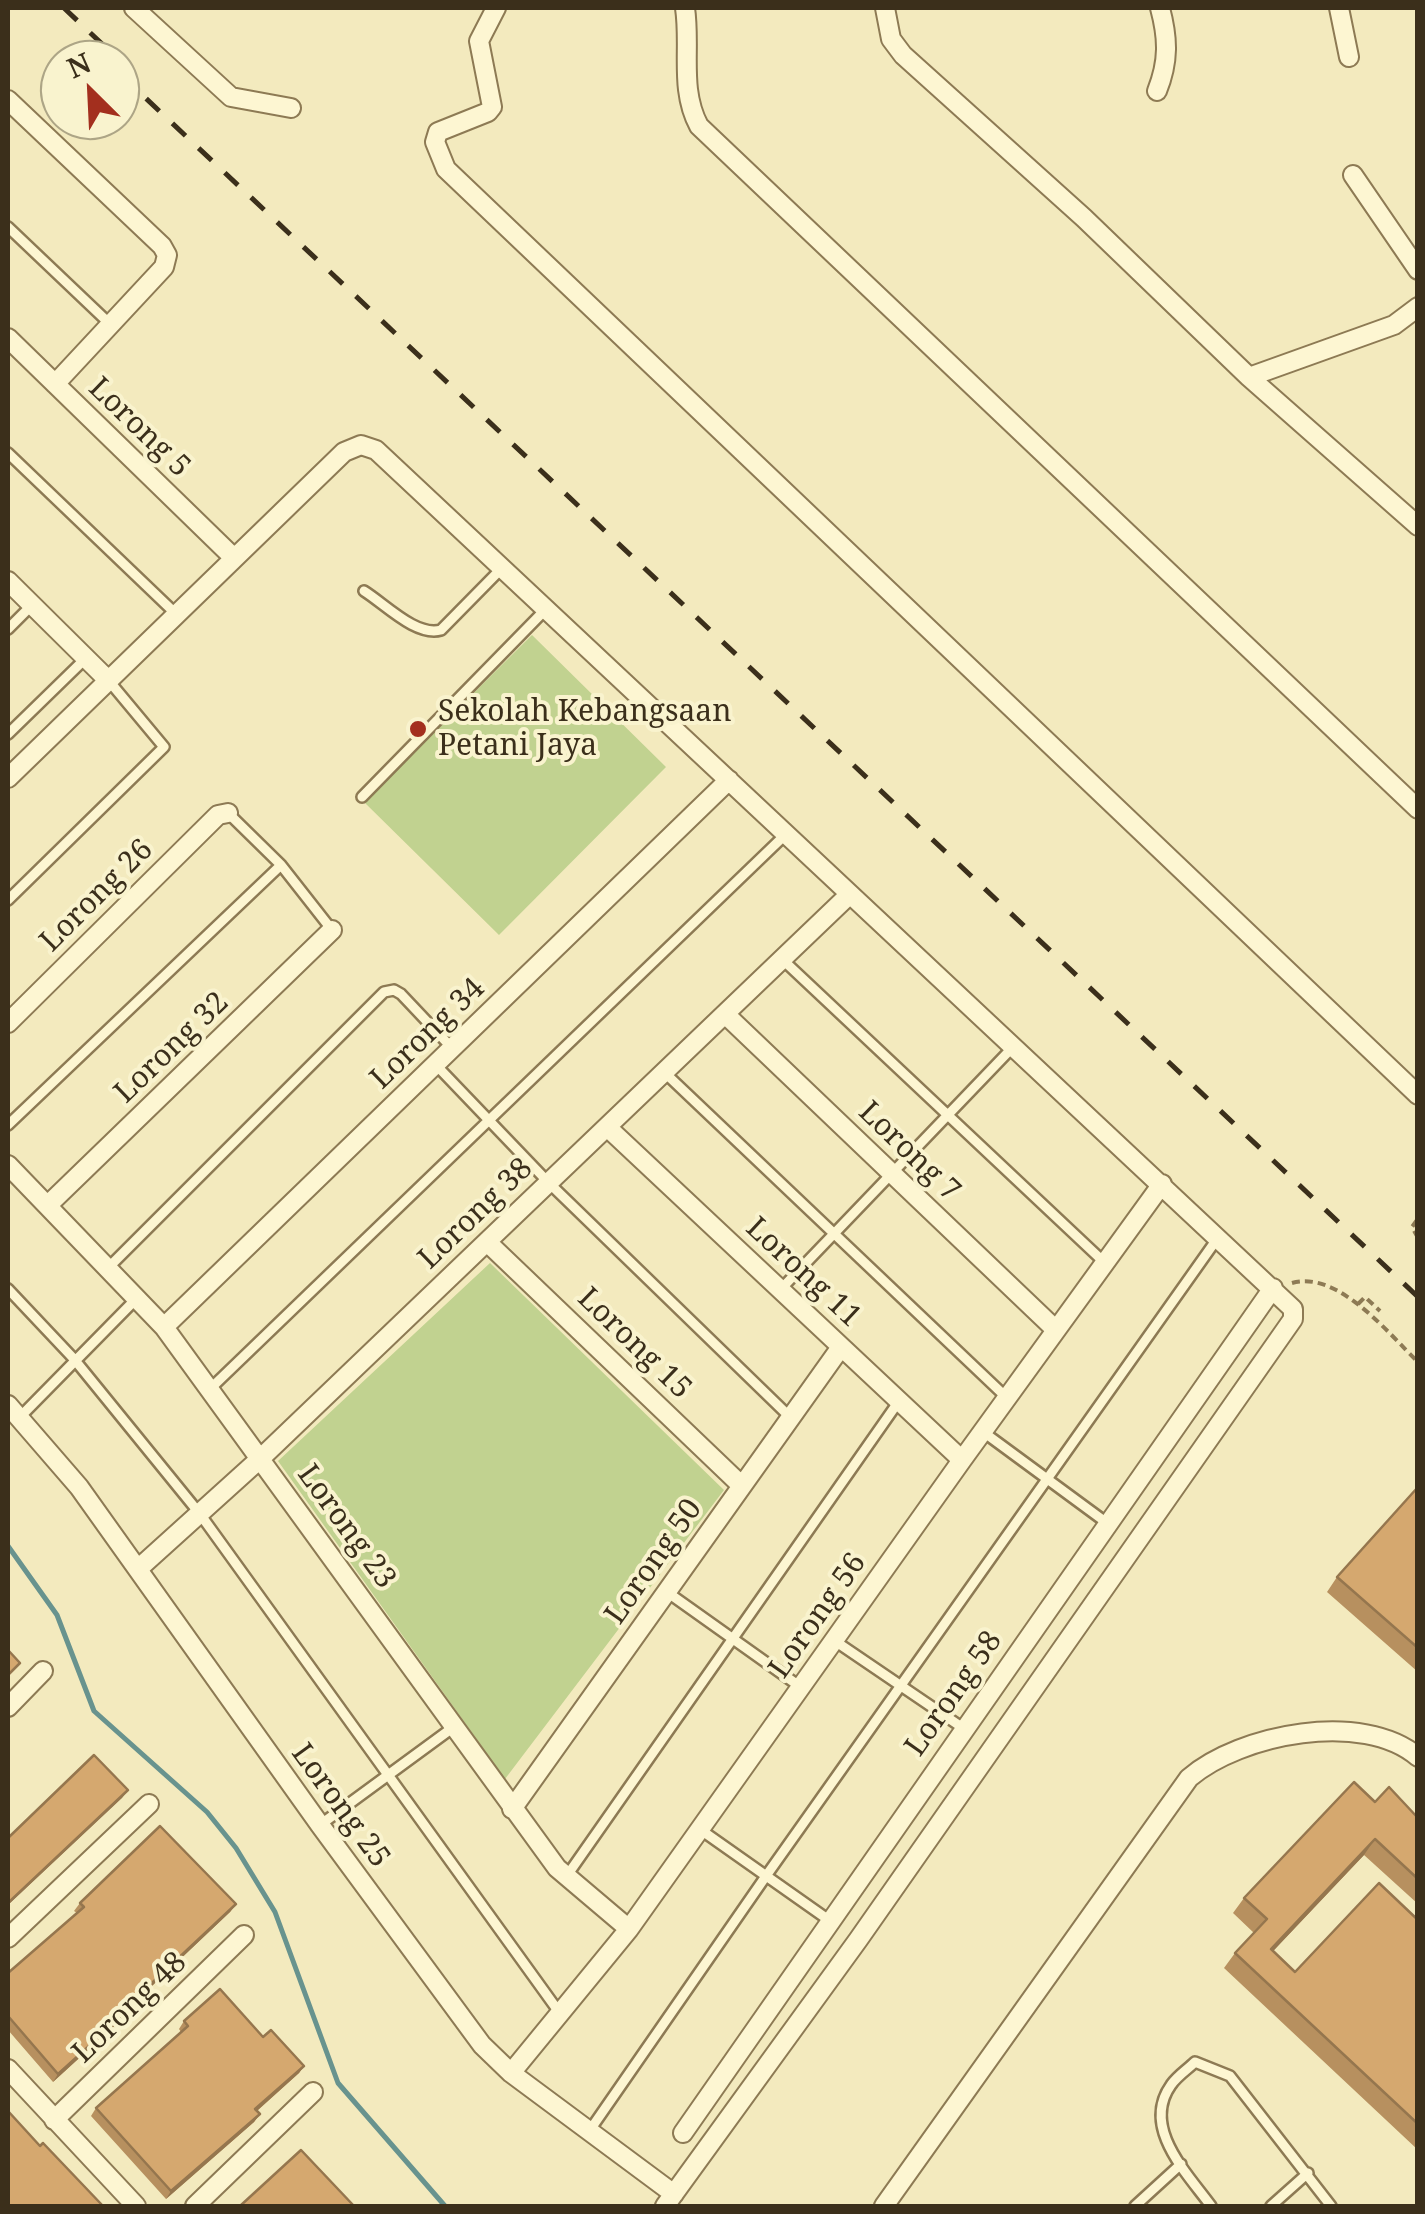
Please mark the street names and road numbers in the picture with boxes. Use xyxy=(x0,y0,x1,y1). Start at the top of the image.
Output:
street label: Lorong 5 xyxy=(81,371,197,485)
street label: Lorong 26 xyxy=(33,832,161,960)
street label: Lorong 34 xyxy=(364,971,492,1097)
street label: Lorong 32 xyxy=(108,985,236,1111)
street label: Lorong 7 xyxy=(851,1095,967,1209)
street label: Lorong 38 xyxy=(412,1151,540,1277)
street label: Lorong 11 xyxy=(738,1211,868,1335)
street label: Lorong 15 xyxy=(570,1281,698,1407)
street label: Lorong 23 xyxy=(289,1458,403,1596)
street label: Lorong 50 xyxy=(598,1493,710,1631)
street label: Lorong 56 xyxy=(762,1547,874,1685)
street label: Lorong 58 xyxy=(898,1625,1010,1763)
street label: Lorong 25 xyxy=(283,1737,397,1875)
street label: Lorong 48 xyxy=(66,1945,194,2071)

